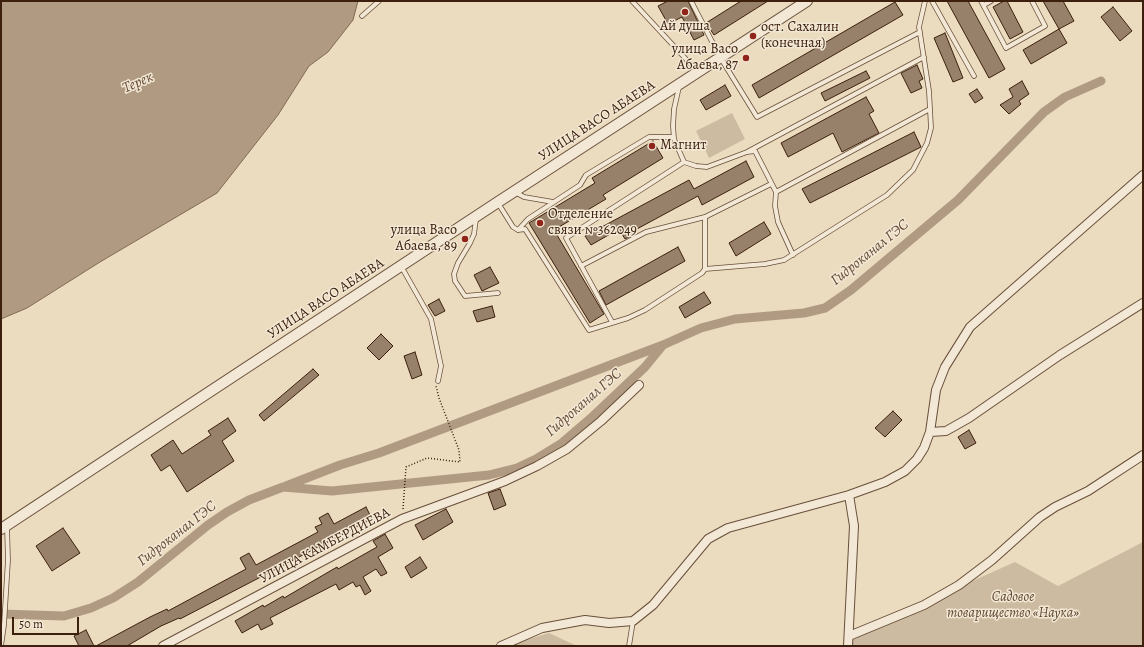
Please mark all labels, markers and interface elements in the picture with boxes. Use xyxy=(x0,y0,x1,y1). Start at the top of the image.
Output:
marker: Ай душа xyxy=(680,7,690,17)
place label: Ай душа xyxy=(660,19,710,35)
place label: ост. Сахалин (конечная) xyxy=(761,20,839,52)
marker: ост. Сахалин (конечная) xyxy=(748,31,758,41)
place label: улица Васо Абаева, 87 xyxy=(672,42,738,74)
marker: улица Васо Абаева, 87 xyxy=(741,53,751,63)
water label: Терек xyxy=(120,68,156,98)
street label: УЛИЦА ВАСО АБАЕВА xyxy=(536,77,658,165)
place label: Магнит xyxy=(660,138,707,154)
marker: Магнит xyxy=(647,141,657,151)
place label: Отделение связи №362049 xyxy=(548,207,637,240)
water label: Гидроканал ГЭС xyxy=(827,216,913,290)
marker: Отделение связи №362049 xyxy=(535,218,545,228)
place label: улица Васо Абаева, 89 xyxy=(391,223,457,256)
marker: улица Васо Абаева, 89 xyxy=(460,234,470,244)
street label: УЛИЦА ВАСО АБАЕВА xyxy=(265,255,387,343)
water label: Гидроканал ГЭС xyxy=(542,365,626,441)
water label: Гидроканал ГЭС xyxy=(134,498,220,570)
street label: УЛИЦА КАМБЕРДИЕВА xyxy=(257,504,393,588)
park label: Садовое товарищество «Наука» xyxy=(947,590,1079,622)
scale bar xyxy=(14,609,81,635)
text: 50 m xyxy=(19,616,43,632)

